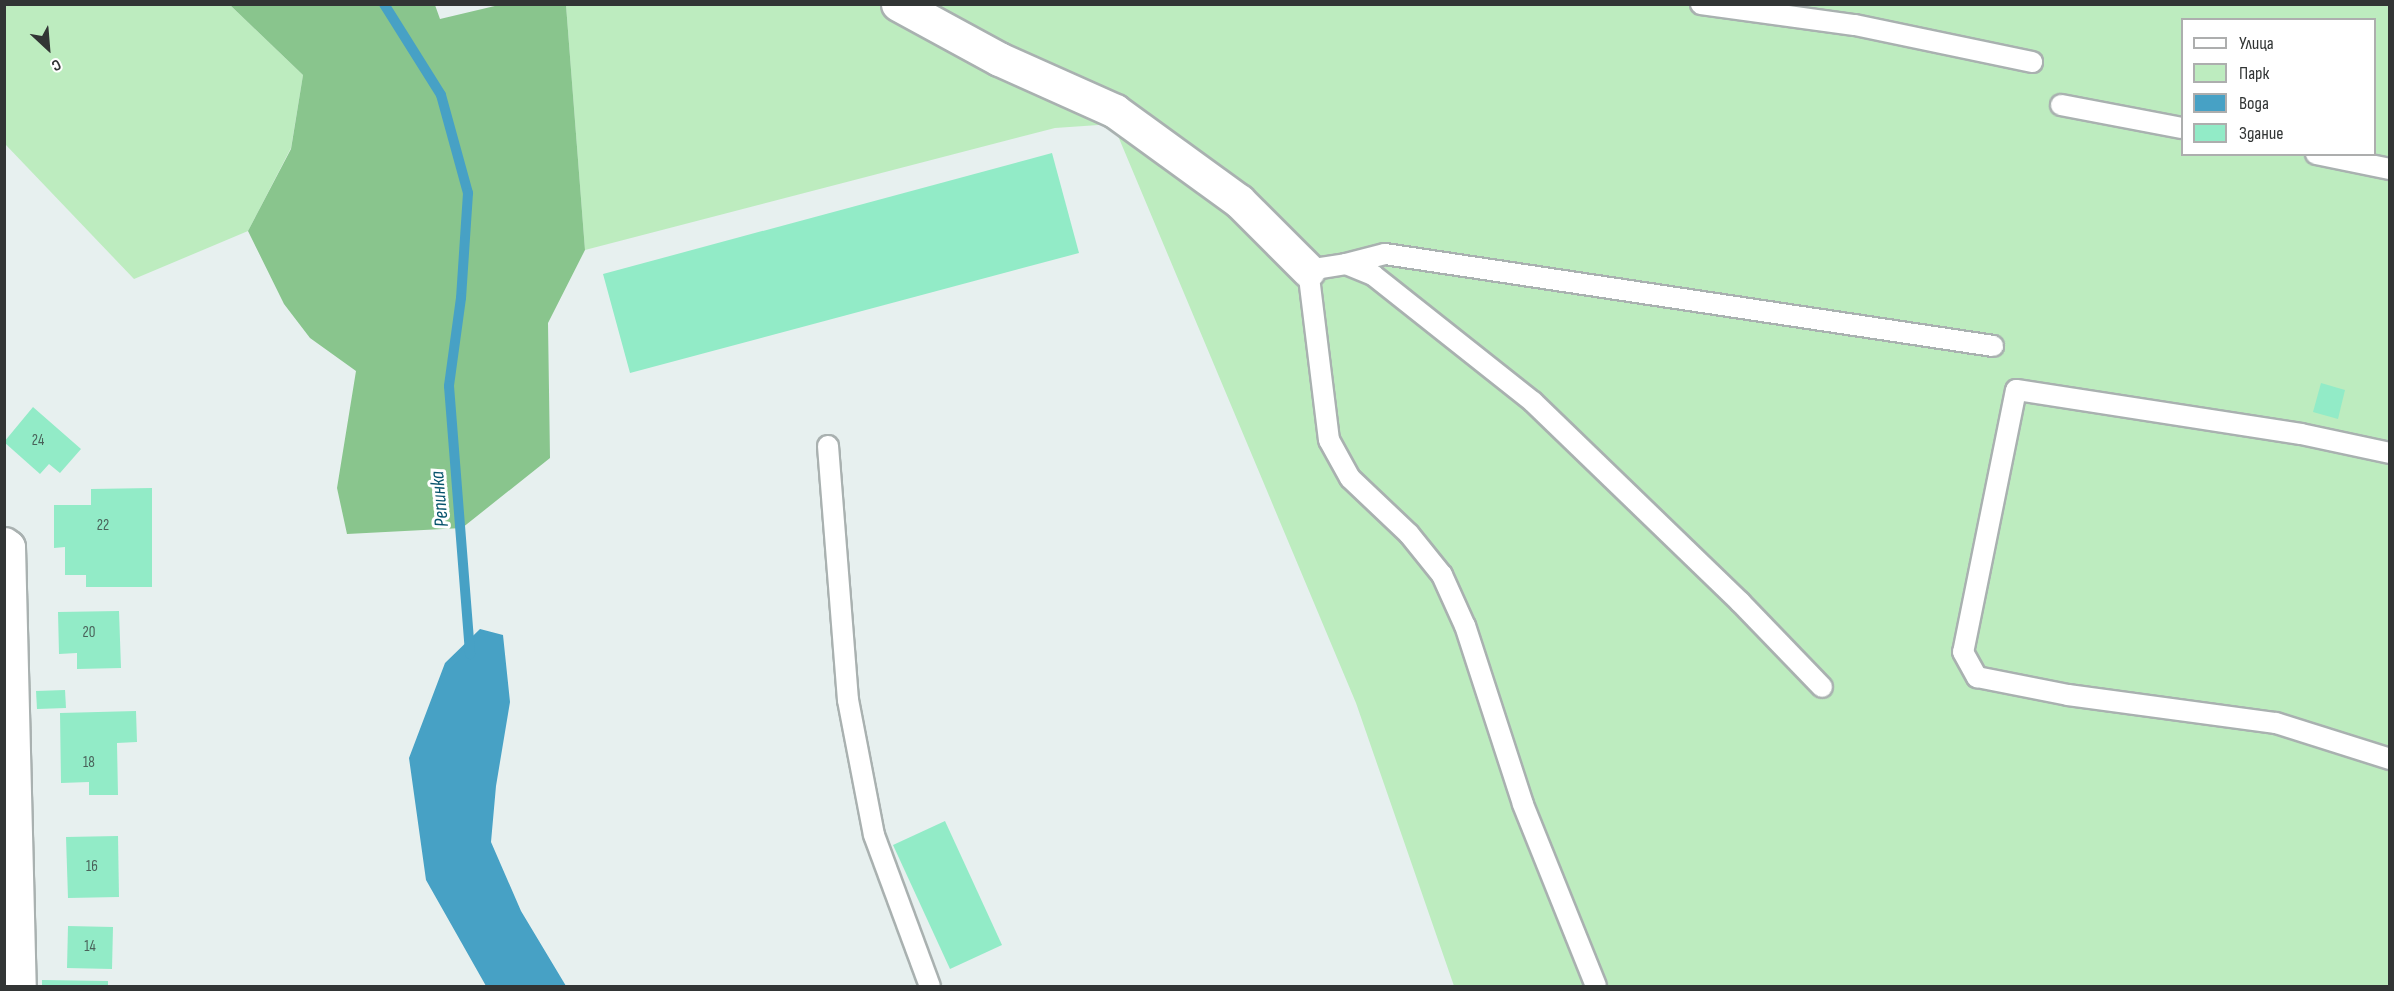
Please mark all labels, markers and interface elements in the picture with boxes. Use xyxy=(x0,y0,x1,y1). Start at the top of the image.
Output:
north arrow xyxy=(18,18,78,78)
legend xyxy=(2181,18,2376,156)
text: Улица xyxy=(2239,33,2274,54)
text: С xyxy=(48,54,64,75)
text: Парк xyxy=(2239,63,2269,84)
text: Вода xyxy=(2239,93,2269,114)
text: Здание xyxy=(2239,123,2284,144)
house number: 24 xyxy=(32,432,44,450)
water label: Репинка xyxy=(426,470,454,528)
house number: 22 xyxy=(97,517,109,535)
house number: 20 xyxy=(83,624,95,642)
house number: 18 xyxy=(83,754,95,772)
house number: 16 xyxy=(86,858,98,876)
house number: 14 xyxy=(84,938,96,956)

